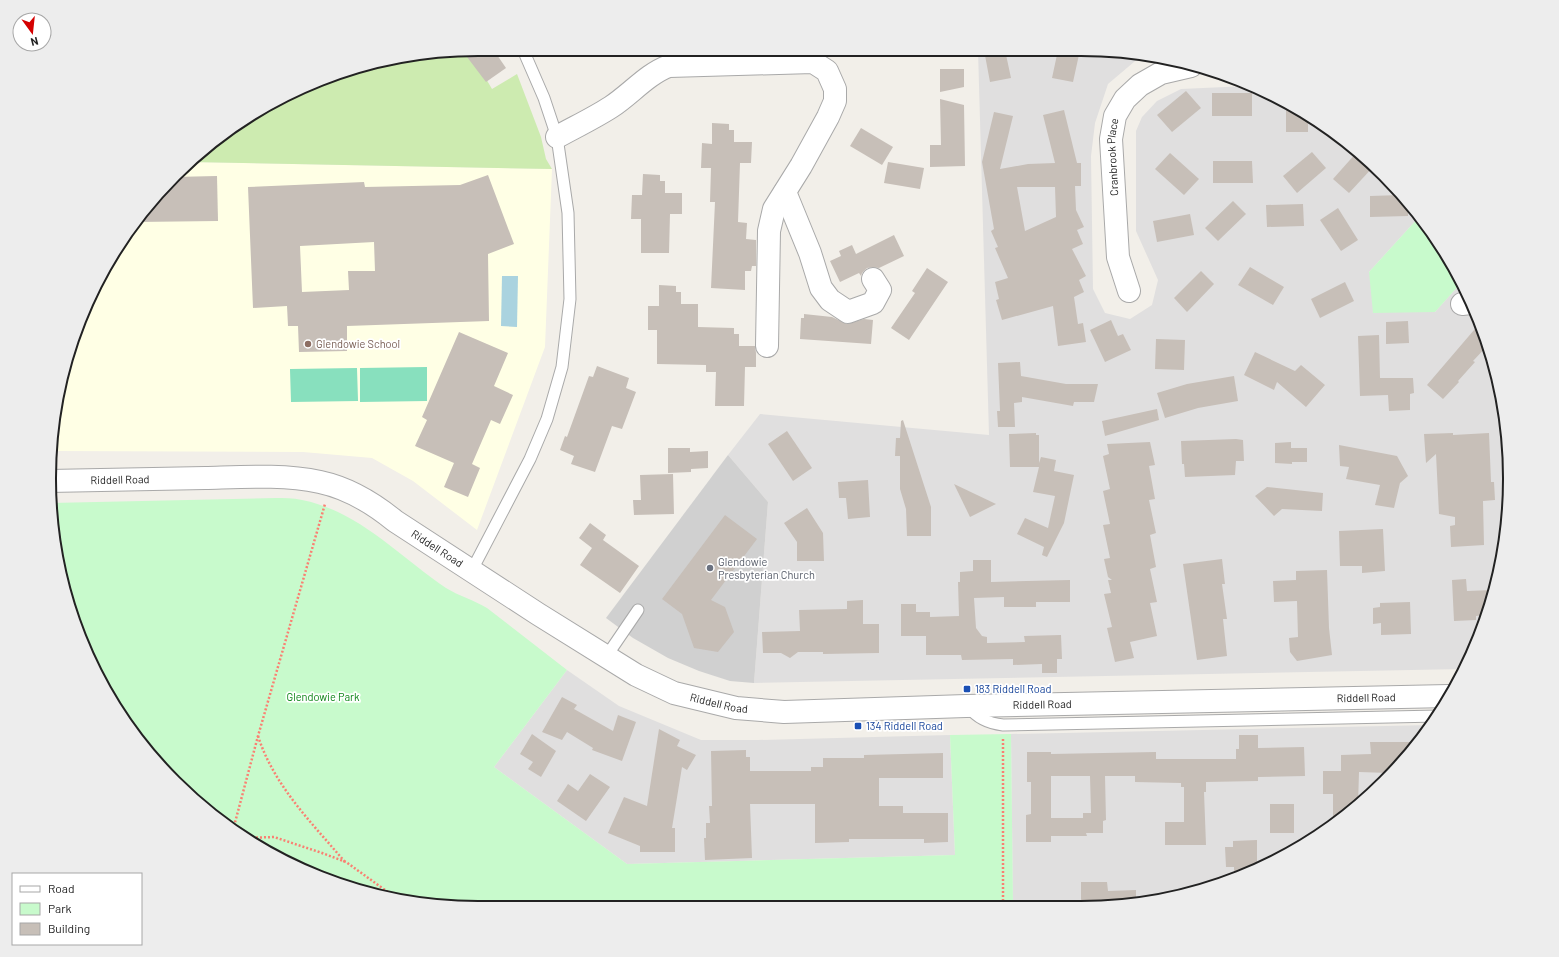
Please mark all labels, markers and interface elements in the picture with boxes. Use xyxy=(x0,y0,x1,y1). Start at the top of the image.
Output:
north arrow xyxy=(12,12,52,52)
text: N xyxy=(29,35,40,49)
street label: Cranbrook Place xyxy=(1104,117,1121,196)
place label: Glendowie School xyxy=(316,337,400,350)
marker: Glendowie School xyxy=(303,339,313,349)
street label: Riddell Road xyxy=(90,472,150,486)
street label: Riddell Road xyxy=(409,526,466,570)
place label: Glendowie Presbyterian Church xyxy=(718,555,815,581)
marker: Glendowie Presbyterian Church xyxy=(705,563,715,573)
place label: 183 Riddell Road xyxy=(975,682,1051,695)
marker: 183 Riddell Road xyxy=(962,684,972,694)
park label: Glendowie Park xyxy=(286,690,360,703)
street label: Riddell Road xyxy=(689,690,749,715)
street label: Riddell Road xyxy=(1336,690,1396,704)
street label: Riddell Road xyxy=(1013,697,1072,711)
place label: 134 Riddell Road xyxy=(866,719,943,732)
marker: 134 Riddell Road xyxy=(853,721,863,731)
legend xyxy=(12,873,142,945)
text: Road xyxy=(48,881,75,895)
text: Park xyxy=(48,901,72,915)
text: Building xyxy=(48,921,90,935)

